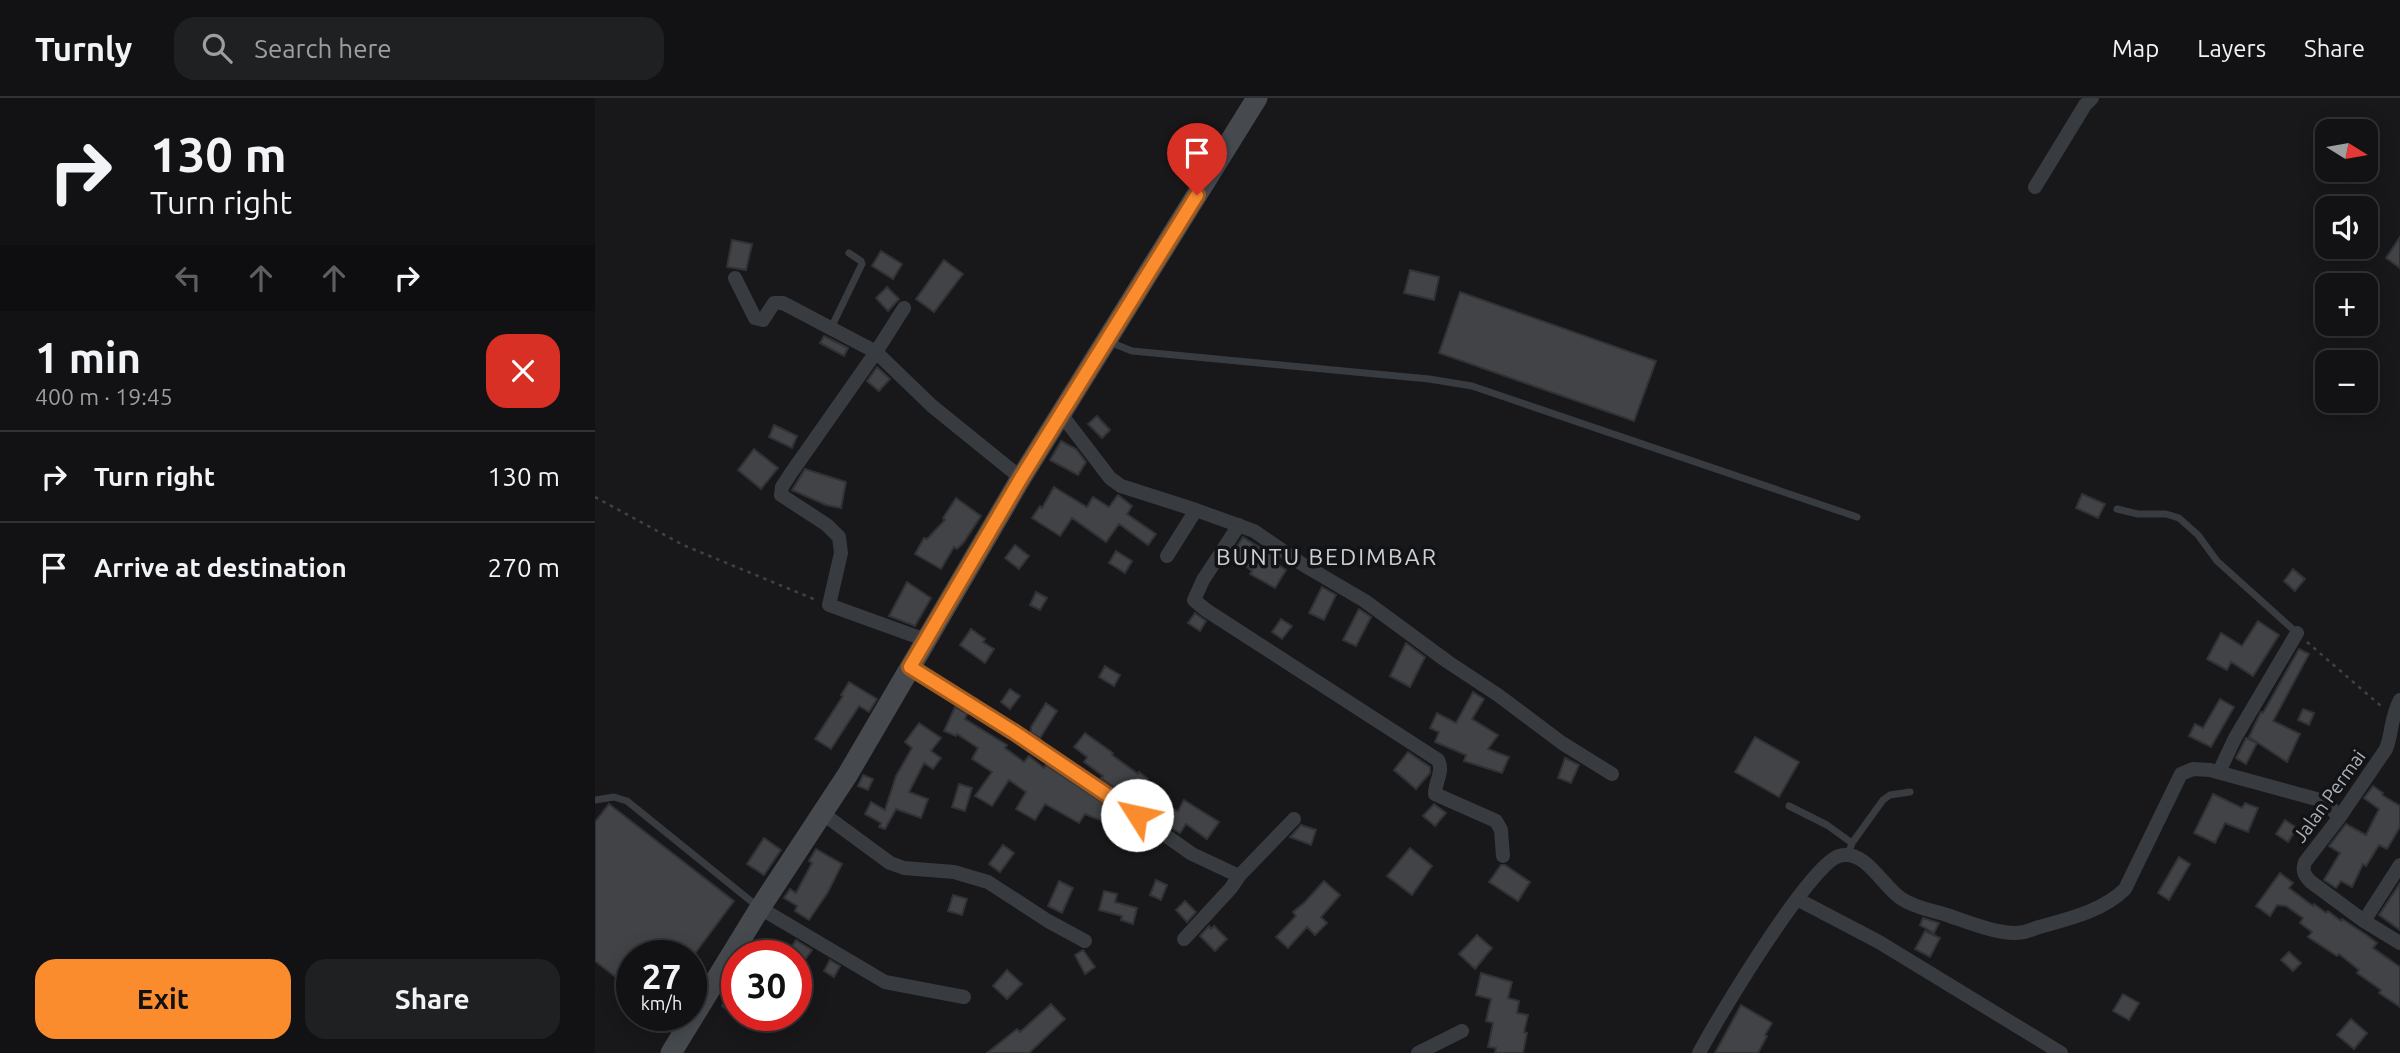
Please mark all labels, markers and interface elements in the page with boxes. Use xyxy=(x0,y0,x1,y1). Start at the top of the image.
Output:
search box xyxy=(174,17,664,80)
icon: search xyxy=(198,29,236,67)
text: Turnly xyxy=(35,30,132,67)
text: Search here xyxy=(254,34,392,63)
text: Map xyxy=(2112,35,2159,62)
text: Layers xyxy=(2197,35,2266,62)
text: Share xyxy=(2304,35,2365,62)
north arrow xyxy=(2315,119,2378,182)
map controls xyxy=(2315,119,2378,413)
pin xyxy=(1167,123,1227,195)
icon: right xyxy=(35,126,126,217)
text: 130 m xyxy=(150,126,287,181)
icon: arrive xyxy=(1178,134,1216,172)
text: Turn right xyxy=(150,184,292,220)
button: sound xyxy=(2315,196,2378,259)
icon: left xyxy=(169,259,207,297)
icon: ahead xyxy=(242,259,280,297)
icon: ahead xyxy=(315,259,353,297)
icon: right xyxy=(388,259,426,297)
button: + xyxy=(2315,273,2378,336)
text: 1 min xyxy=(35,334,141,381)
button: close xyxy=(486,334,560,408)
button: − xyxy=(2315,350,2378,413)
text: 400 m · 19:45 xyxy=(35,384,173,409)
icon: right xyxy=(35,458,73,496)
text: Turn right xyxy=(94,462,215,491)
text: 130 m xyxy=(488,462,560,491)
district label: BUNTU BEDIMBAR xyxy=(1216,544,1438,569)
icon: arrive xyxy=(35,549,73,587)
text: Arrive at destination xyxy=(94,553,347,582)
text: 270 m xyxy=(488,553,560,582)
street label: Jalan Permai xyxy=(2288,746,2370,846)
position arrow xyxy=(1100,778,1174,852)
speed limit sign: 30 xyxy=(721,940,812,1031)
text: 27 xyxy=(642,956,681,996)
button: Exit xyxy=(35,959,291,1039)
button: Share xyxy=(305,959,560,1039)
text: km/h xyxy=(641,993,682,1013)

